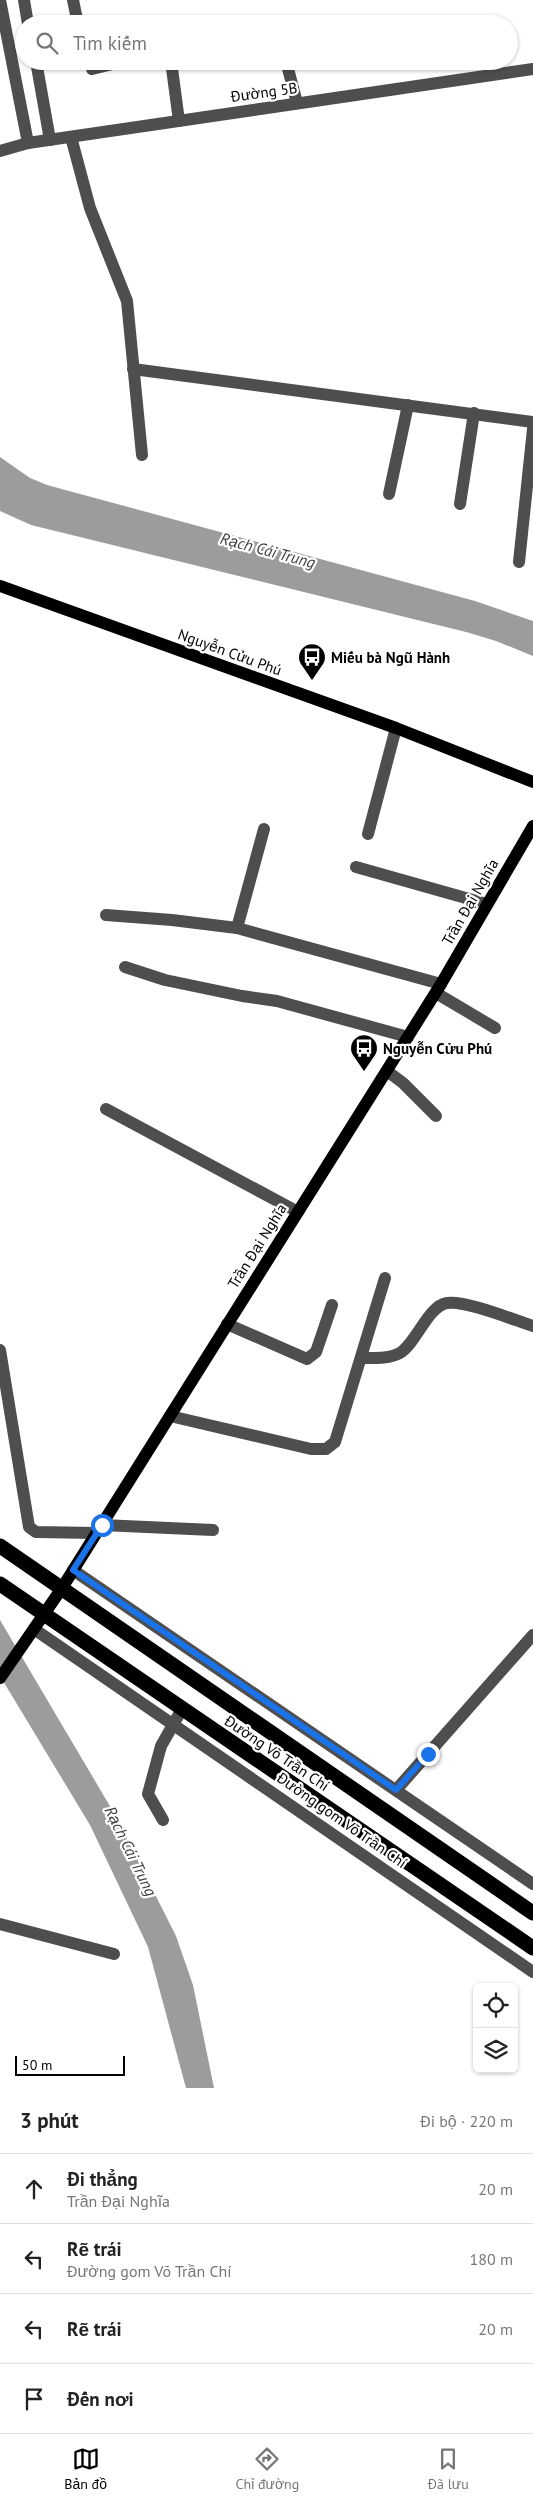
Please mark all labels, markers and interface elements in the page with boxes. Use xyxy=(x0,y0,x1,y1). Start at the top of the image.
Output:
search box xyxy=(15,15,518,70)
icon: search xyxy=(33,29,61,57)
text: Tìm kiếm xyxy=(73,31,147,55)
street label: Đường 5B xyxy=(229,78,298,106)
water label: Rạch Cái Trung xyxy=(218,528,318,572)
street label: Nguyễn Cửu Phú xyxy=(175,624,285,680)
bus stop icon: Miếu bà Ngũ Hành xyxy=(297,642,327,681)
place label: Miếu bà Ngũ Hành xyxy=(331,648,450,667)
street label: Trần Đại Nghĩa xyxy=(438,855,502,949)
bus stop icon: Nguyễn Cửu Phú xyxy=(349,1033,379,1072)
place label: Nguyễn Cửu Phú xyxy=(383,1039,492,1058)
street label: Trần Đại Nghĩa xyxy=(223,1200,291,1292)
route start xyxy=(91,1514,114,1537)
street label: Đường Võ Trần Chí xyxy=(220,1710,333,1795)
route end xyxy=(417,1743,440,1766)
street label: Đường gom Võ Trần Chí xyxy=(273,1767,411,1872)
water label: Rạch Cái Trung xyxy=(101,1803,161,1899)
map controls xyxy=(473,1983,518,2073)
button: locate xyxy=(473,1983,518,2028)
button: layers xyxy=(473,2028,518,2073)
scale bar xyxy=(15,2053,125,2076)
text: 50 m xyxy=(22,2056,52,2074)
text: 3 phút xyxy=(20,2107,79,2134)
text: Đi bộ · 220 m xyxy=(420,2111,513,2131)
text: Đi thẳng xyxy=(67,2167,138,2191)
icon: ahead xyxy=(20,2175,48,2203)
text: 20 m xyxy=(478,2179,513,2199)
text: Trần Đại Nghĩa xyxy=(67,2191,170,2211)
text: Rẽ trái xyxy=(67,2237,122,2261)
icon: left xyxy=(20,2245,48,2273)
text: 180 m xyxy=(470,2249,513,2269)
text: Đường gom Võ Trần Chí xyxy=(67,2261,232,2281)
icon: left xyxy=(20,2315,48,2343)
text: Rẽ trái xyxy=(67,2317,122,2341)
text: 20 m xyxy=(478,2319,513,2339)
icon: arrive xyxy=(20,2385,48,2413)
text: Đến nơi xyxy=(67,2387,134,2411)
tab: Bản đồ xyxy=(64,2445,107,2493)
tab: Chỉ đường xyxy=(235,2445,299,2493)
tab: Đã lưu xyxy=(428,2445,469,2493)

